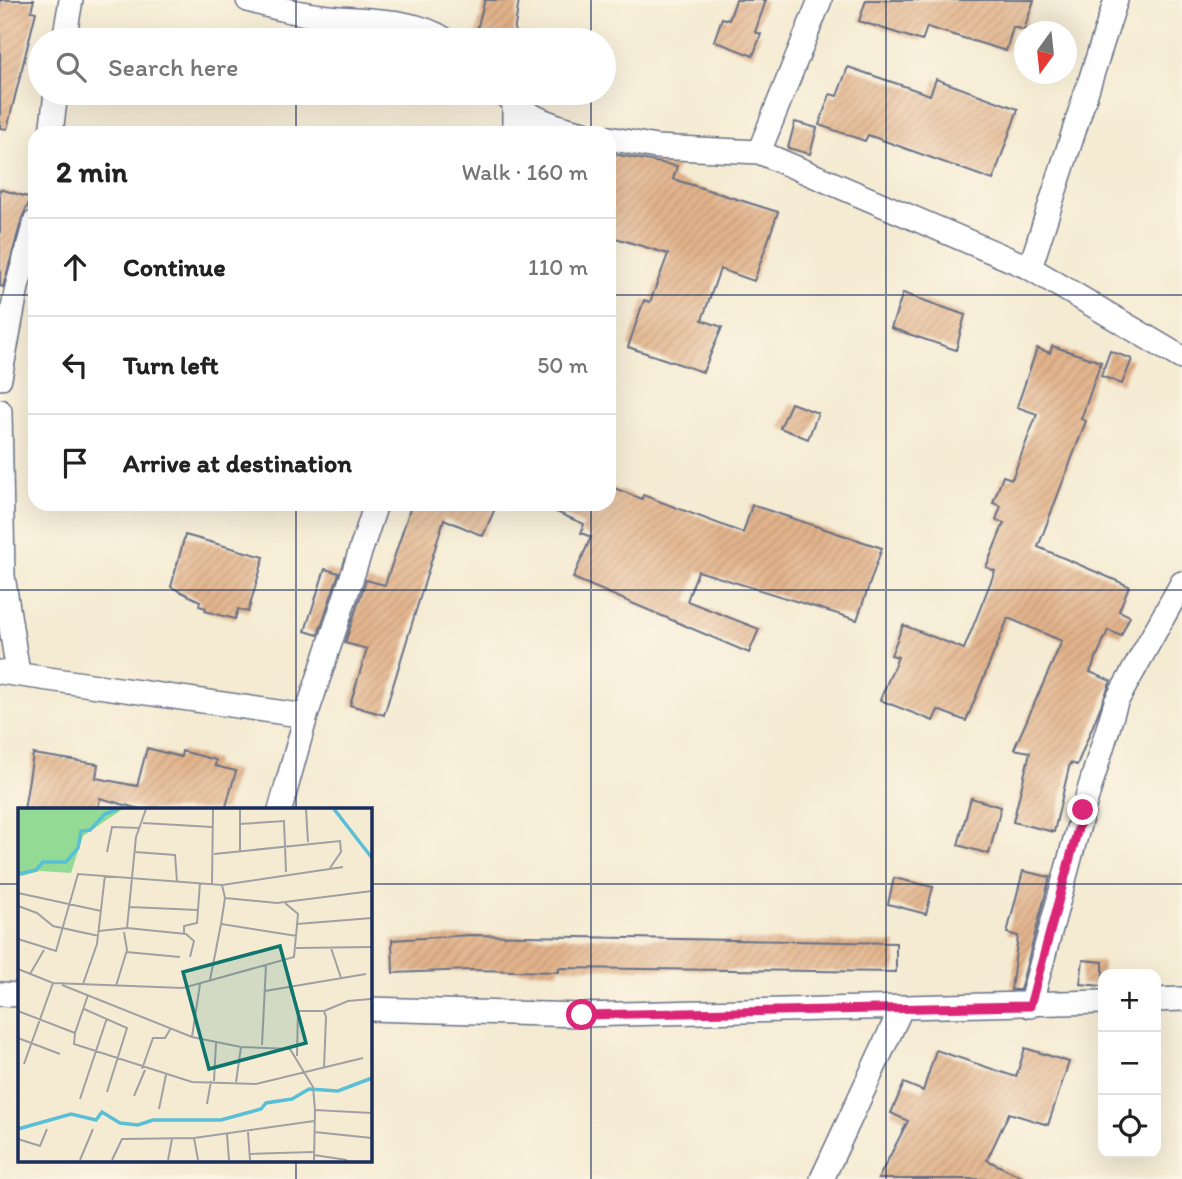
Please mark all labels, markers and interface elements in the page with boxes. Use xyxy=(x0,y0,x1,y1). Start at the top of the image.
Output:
north arrow xyxy=(1014,21,1077,84)
search box xyxy=(28,28,616,105)
icon: search xyxy=(52,48,90,86)
text: Search here xyxy=(108,51,238,83)
text: 2 min xyxy=(56,153,127,190)
text: Walk · 160 m xyxy=(462,158,588,186)
icon: ahead xyxy=(56,248,94,286)
text: Continue xyxy=(123,251,226,283)
text: 110 m xyxy=(528,253,588,281)
icon: left xyxy=(56,346,94,384)
text: Turn left xyxy=(123,349,219,381)
text: 50 m xyxy=(537,351,588,379)
icon: arrive xyxy=(56,444,94,482)
text: Arrive at destination xyxy=(123,447,352,479)
route end xyxy=(1067,794,1098,825)
inset map xyxy=(18,808,371,1162)
map controls xyxy=(1098,969,1161,1158)
button: + xyxy=(1098,969,1161,1032)
route start xyxy=(566,999,597,1030)
button: − xyxy=(1098,1032,1161,1095)
button: locate xyxy=(1098,1095,1161,1158)

